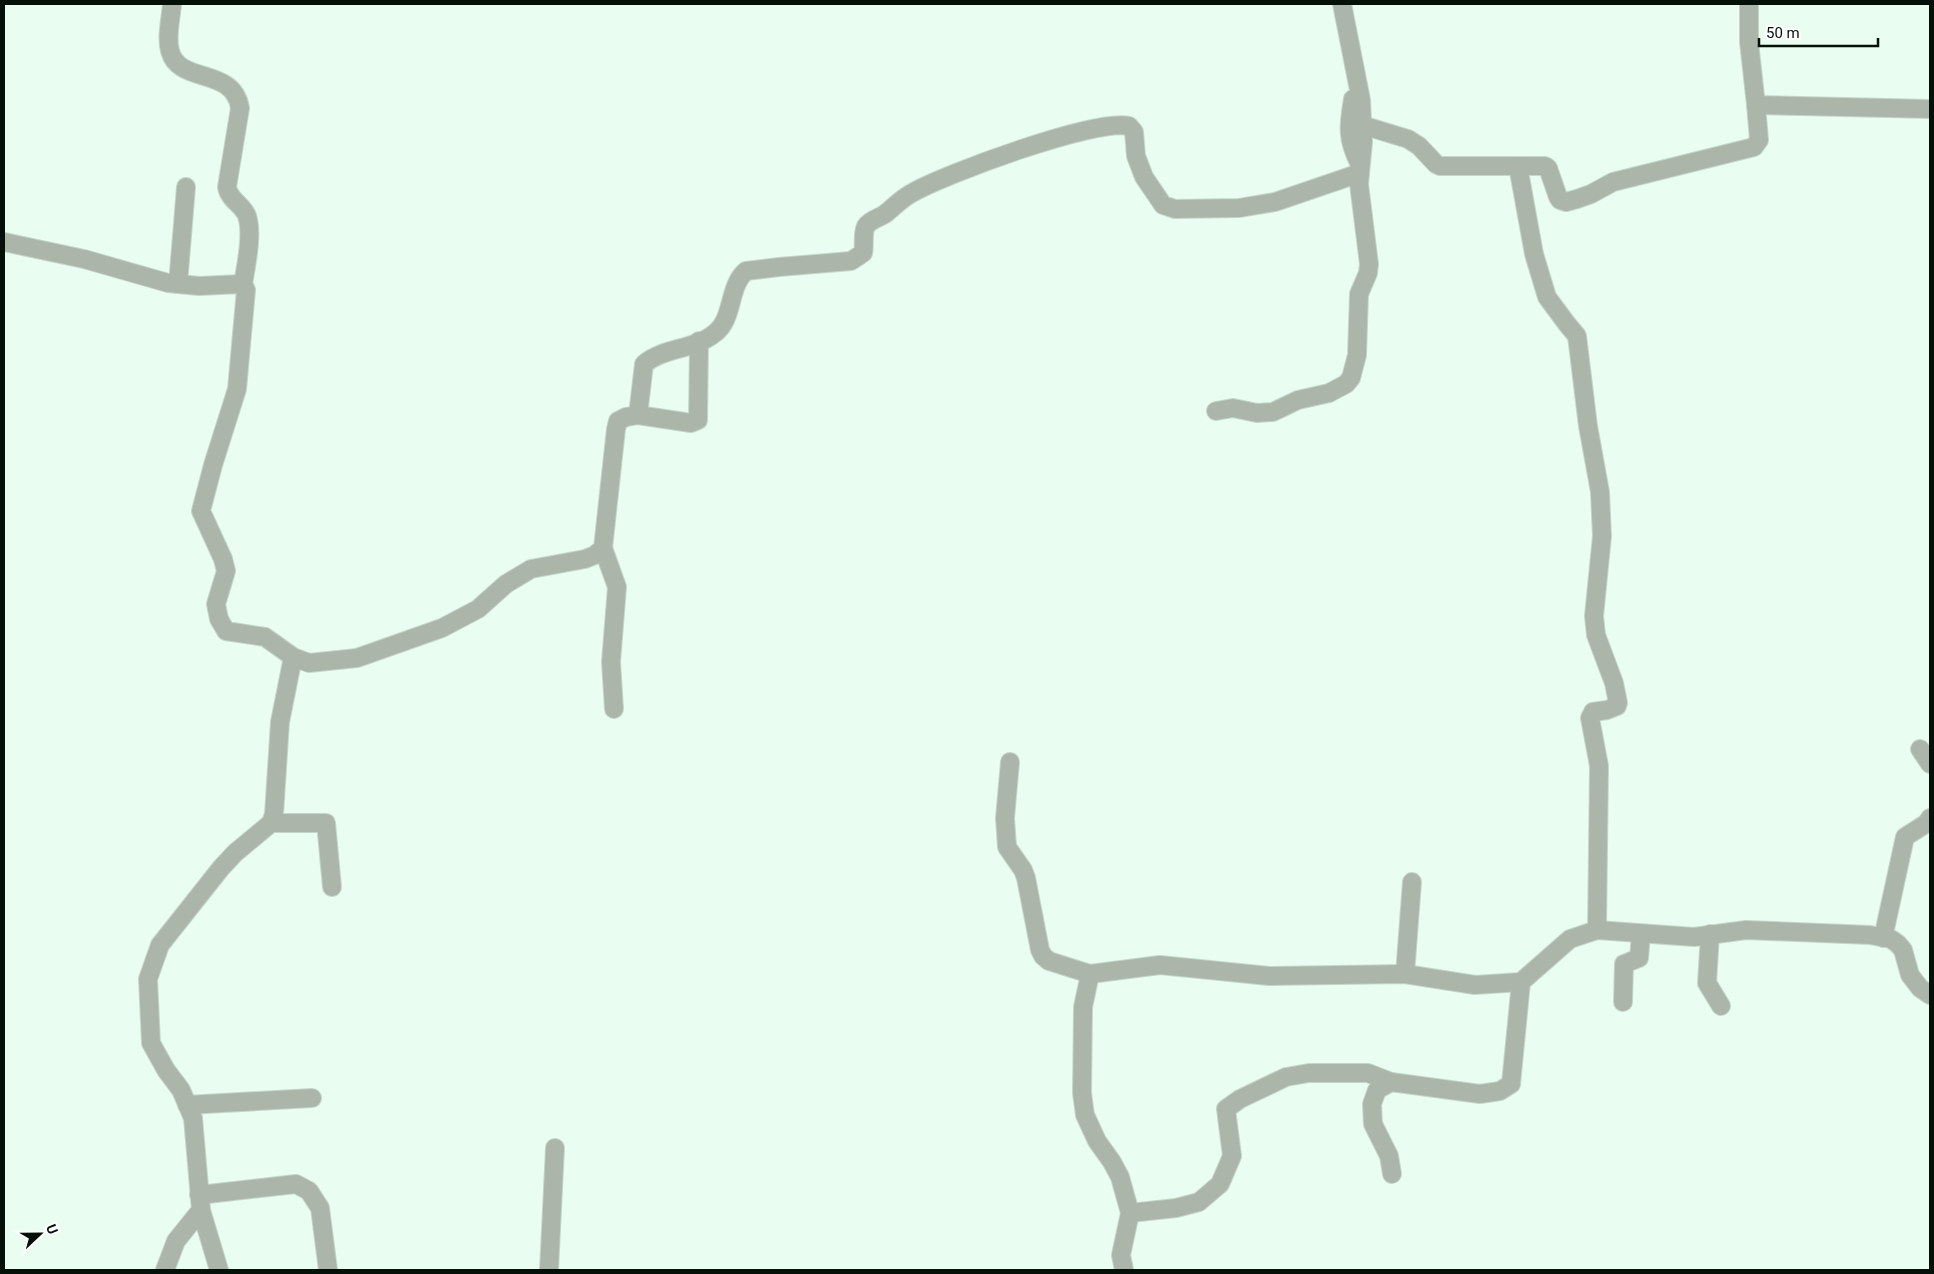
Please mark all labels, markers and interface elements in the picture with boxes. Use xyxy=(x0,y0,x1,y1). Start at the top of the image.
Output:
scale bar xyxy=(1759,15,1878,47)
text: 50 m xyxy=(1766,24,1800,42)
north arrow xyxy=(15,1209,65,1259)
text: U xyxy=(43,1222,61,1236)

